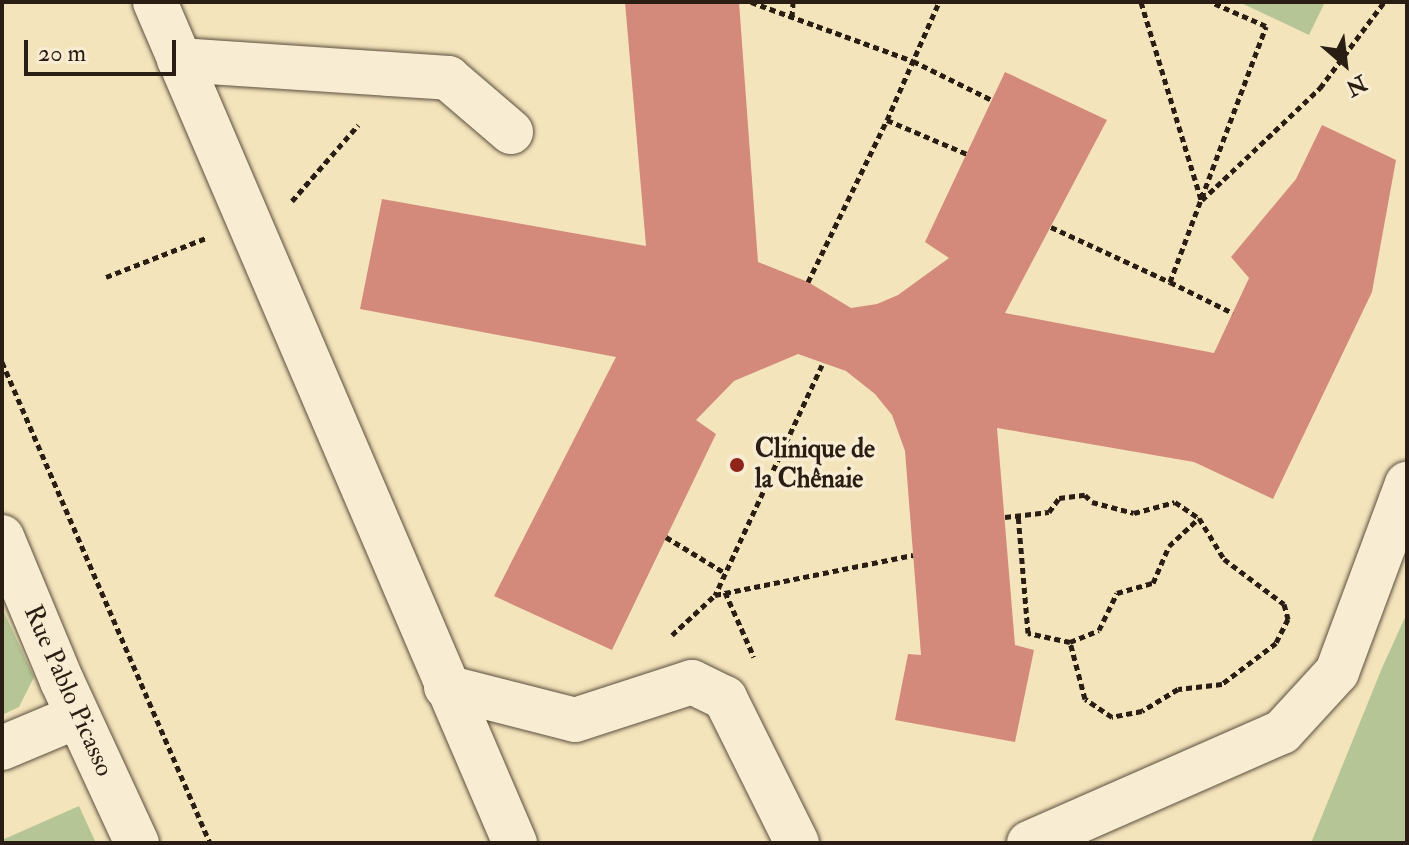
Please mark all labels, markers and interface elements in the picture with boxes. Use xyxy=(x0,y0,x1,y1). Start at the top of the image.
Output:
scale bar xyxy=(28,24,180,74)
north arrow xyxy=(1305,24,1385,104)
text: 20 m xyxy=(38,38,86,69)
text: N xyxy=(1341,68,1372,102)
place label: Clinique de la Chênaie xyxy=(755,434,875,496)
marker: Clinique de la Chênaie xyxy=(726,454,748,476)
street label: Rue Pablo Picasso xyxy=(16,601,120,781)

